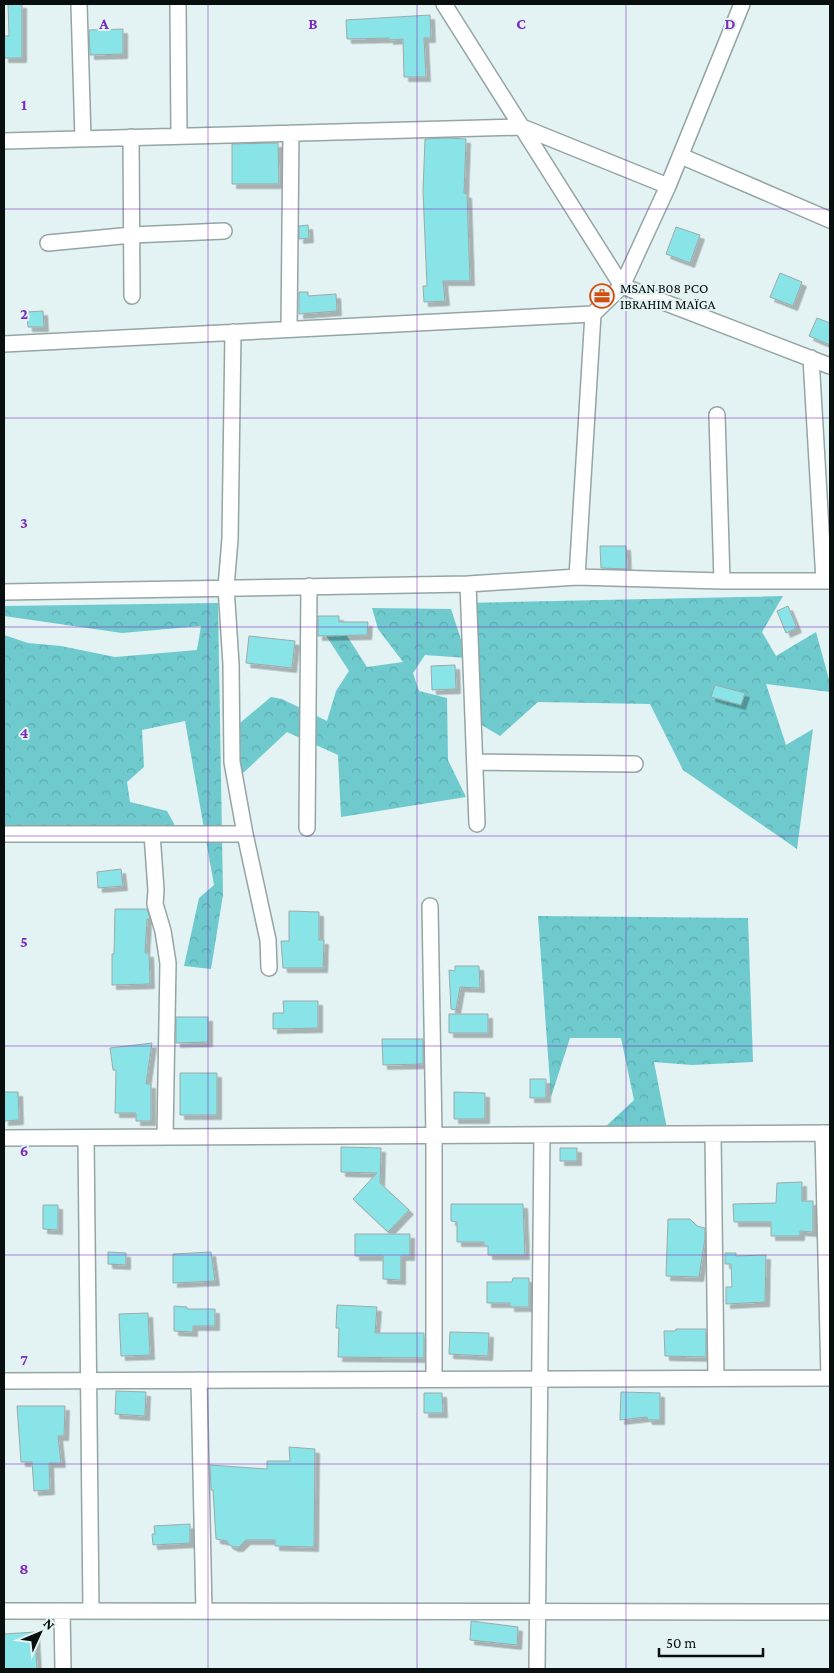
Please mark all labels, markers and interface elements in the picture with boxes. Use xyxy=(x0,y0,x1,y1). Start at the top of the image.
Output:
text: A xyxy=(98,15,109,32)
text: B xyxy=(308,15,318,32)
text: C xyxy=(516,15,526,32)
text: D xyxy=(724,15,736,32)
text: 1 xyxy=(21,96,27,113)
place label: MSAN B08 PCO IBRAHIM MAÏGA xyxy=(620,280,716,312)
office icon: MSAN B08 PCO IBRAHIM MAÏGA xyxy=(589,283,615,309)
text: 2 xyxy=(20,305,28,322)
text: 3 xyxy=(20,514,28,531)
text: 4 xyxy=(20,724,29,741)
text: 5 xyxy=(20,933,28,950)
text: 6 xyxy=(20,1142,28,1159)
text: 7 xyxy=(20,1351,28,1368)
text: 8 xyxy=(19,1560,29,1577)
north arrow xyxy=(15,1608,65,1658)
text: N xyxy=(40,1615,59,1633)
scale bar xyxy=(659,1626,763,1658)
text: 50 m xyxy=(666,1635,696,1651)

